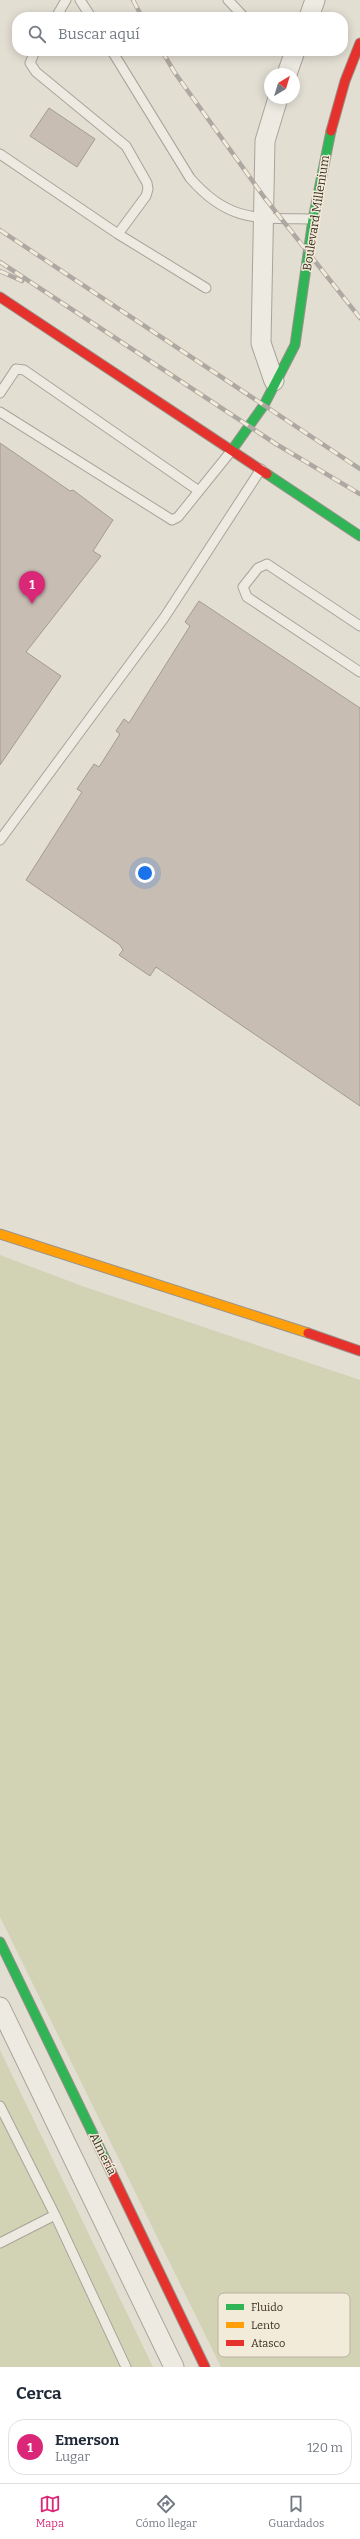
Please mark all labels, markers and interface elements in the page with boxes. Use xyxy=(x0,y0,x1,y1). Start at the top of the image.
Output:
search box xyxy=(12,12,348,56)
icon: search xyxy=(26,23,48,45)
text: Buscar aquí xyxy=(58,25,140,43)
north arrow xyxy=(264,68,300,104)
street label: Boulevard Millenium xyxy=(300,154,332,272)
pin: 1 xyxy=(19,571,45,604)
your location xyxy=(135,863,155,883)
street label: Almería xyxy=(87,2131,119,2178)
legend xyxy=(218,2293,350,2357)
text: Fluido xyxy=(251,2301,283,2314)
text: Lento xyxy=(251,2319,280,2332)
text: Atasco xyxy=(251,2337,285,2350)
text: Cerca xyxy=(16,2383,61,2404)
text: Emerson xyxy=(55,2431,119,2449)
text: 1 xyxy=(27,2440,33,2455)
text: 120 m xyxy=(307,2440,343,2455)
text: Lugar xyxy=(55,2449,90,2464)
tab: Mapa xyxy=(36,2493,64,2530)
tab: Cómo llegar xyxy=(135,2493,197,2530)
tab: Guardados xyxy=(268,2493,324,2530)

